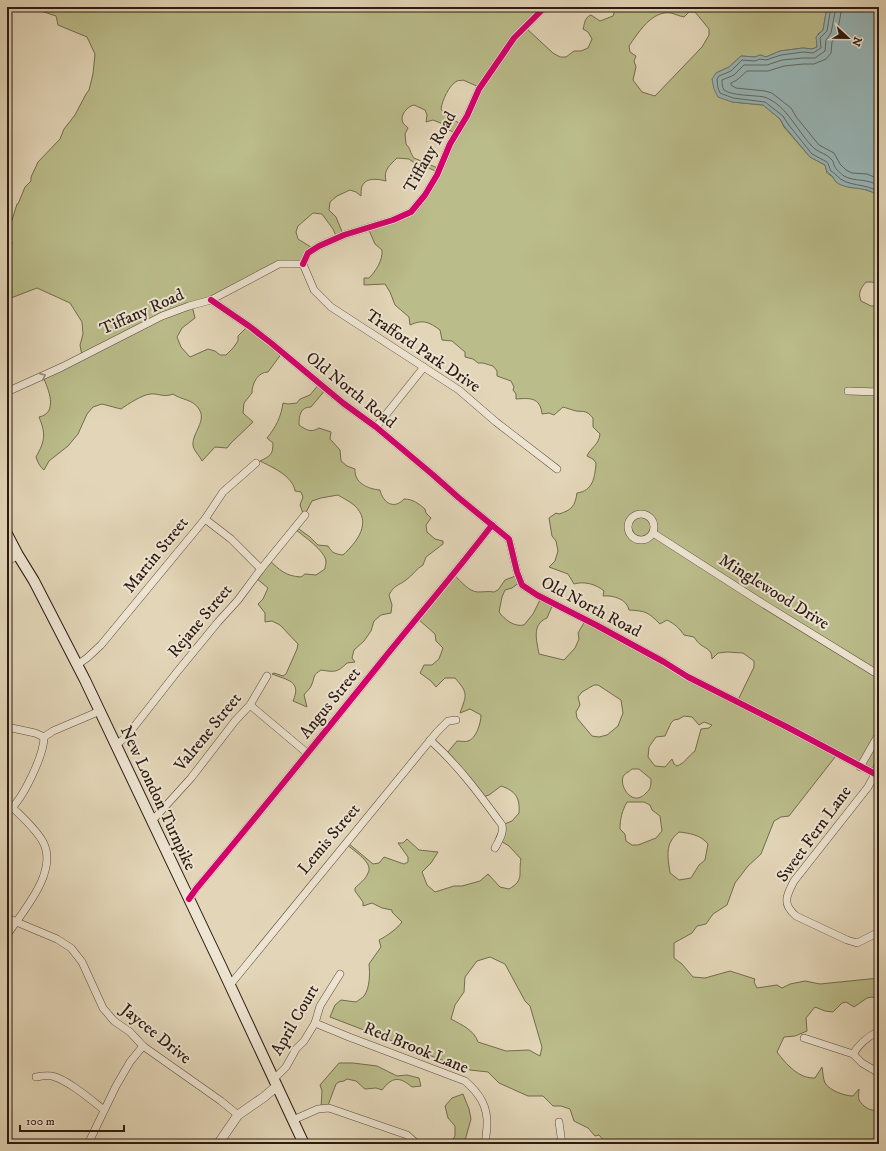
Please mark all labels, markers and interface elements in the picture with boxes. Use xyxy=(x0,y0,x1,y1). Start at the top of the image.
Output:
north arrow xyxy=(828,18,868,58)
text: N xyxy=(848,35,865,48)
street label: Tiffany Road xyxy=(399,107,462,196)
street label: Tiffany Road xyxy=(97,284,188,340)
street label: Trafford Park Drive xyxy=(361,304,485,398)
street label: Old North Road xyxy=(301,347,401,434)
one-way arrow xyxy=(38,373,46,381)
street label: Martin Street xyxy=(119,512,194,598)
street label: Minglewood Drive xyxy=(715,549,833,635)
street label: Old North Road xyxy=(537,571,645,643)
street label: Rejane Street xyxy=(163,579,237,662)
street label: Angus Street xyxy=(294,662,366,743)
street label: Valrene Street xyxy=(169,688,247,777)
street label: New London Turnpike xyxy=(115,722,201,874)
street label: Sweet Fern Lane xyxy=(772,781,856,887)
street label: Lemis Street xyxy=(293,799,365,879)
street label: April Court xyxy=(266,980,324,1059)
street label: Jaycee Drive xyxy=(115,998,196,1069)
street label: Red Brook Lane xyxy=(360,1017,472,1079)
scale bar xyxy=(20,1107,124,1133)
text: 100 m xyxy=(26,1114,55,1129)

